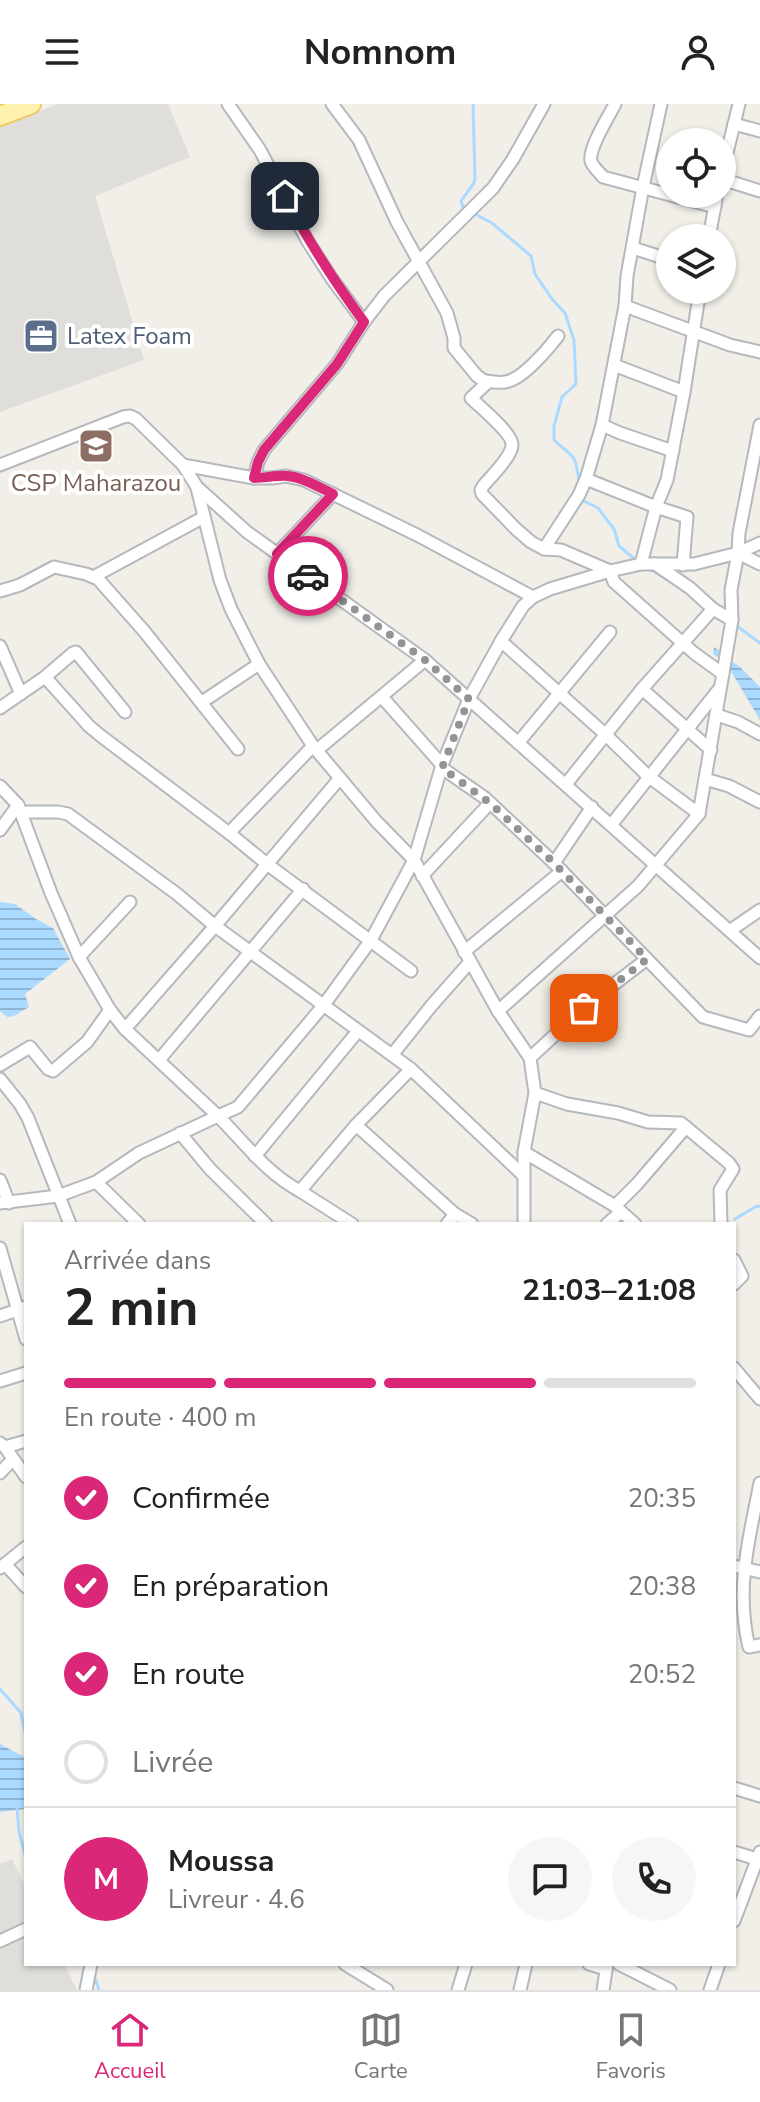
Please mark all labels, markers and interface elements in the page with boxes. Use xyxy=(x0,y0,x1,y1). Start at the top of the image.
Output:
text: Nomnom xyxy=(304,28,456,77)
icon: menu xyxy=(40,30,84,74)
icon: person xyxy=(676,30,720,74)
map controls xyxy=(656,128,736,304)
button: locate xyxy=(656,128,736,208)
pin xyxy=(251,162,319,230)
icon: home xyxy=(263,174,307,218)
button: layers xyxy=(656,224,736,304)
office icon: Latex Foam xyxy=(22,317,60,355)
place label: Latex Foam xyxy=(67,320,192,352)
school or university icon: CSP Maharazou xyxy=(77,427,115,465)
place label: CSP Maharazou xyxy=(11,467,181,499)
courier xyxy=(268,536,348,616)
icon: car xyxy=(286,554,330,598)
pin xyxy=(550,974,618,1042)
icon: bag xyxy=(562,986,606,1030)
text: Arrivée dans xyxy=(64,1243,211,1278)
text: 21:03–21:08 xyxy=(522,1270,696,1311)
text: 2 min xyxy=(64,1272,199,1343)
text: En route · 400 m xyxy=(64,1400,257,1435)
icon: check xyxy=(64,1476,108,1520)
text: Confirmée xyxy=(132,1478,270,1519)
text: 20:35 xyxy=(628,1481,696,1516)
icon: check xyxy=(64,1564,108,1608)
text: En préparation xyxy=(132,1566,329,1607)
text: 20:38 xyxy=(628,1569,696,1604)
icon: check xyxy=(64,1652,108,1696)
text: En route xyxy=(132,1654,245,1695)
text: 20:52 xyxy=(628,1657,696,1692)
text: Livrée xyxy=(132,1742,213,1783)
button: chat xyxy=(508,1837,592,1921)
button: phone xyxy=(612,1837,696,1921)
text: Moussa xyxy=(168,1841,274,1882)
text: M xyxy=(93,1859,119,1900)
text: Livreur · 4.6 xyxy=(168,1882,305,1917)
tab: Accueil xyxy=(94,2008,166,2086)
tab: Carte xyxy=(354,2008,408,2086)
tab: Favoris xyxy=(596,2008,666,2086)

